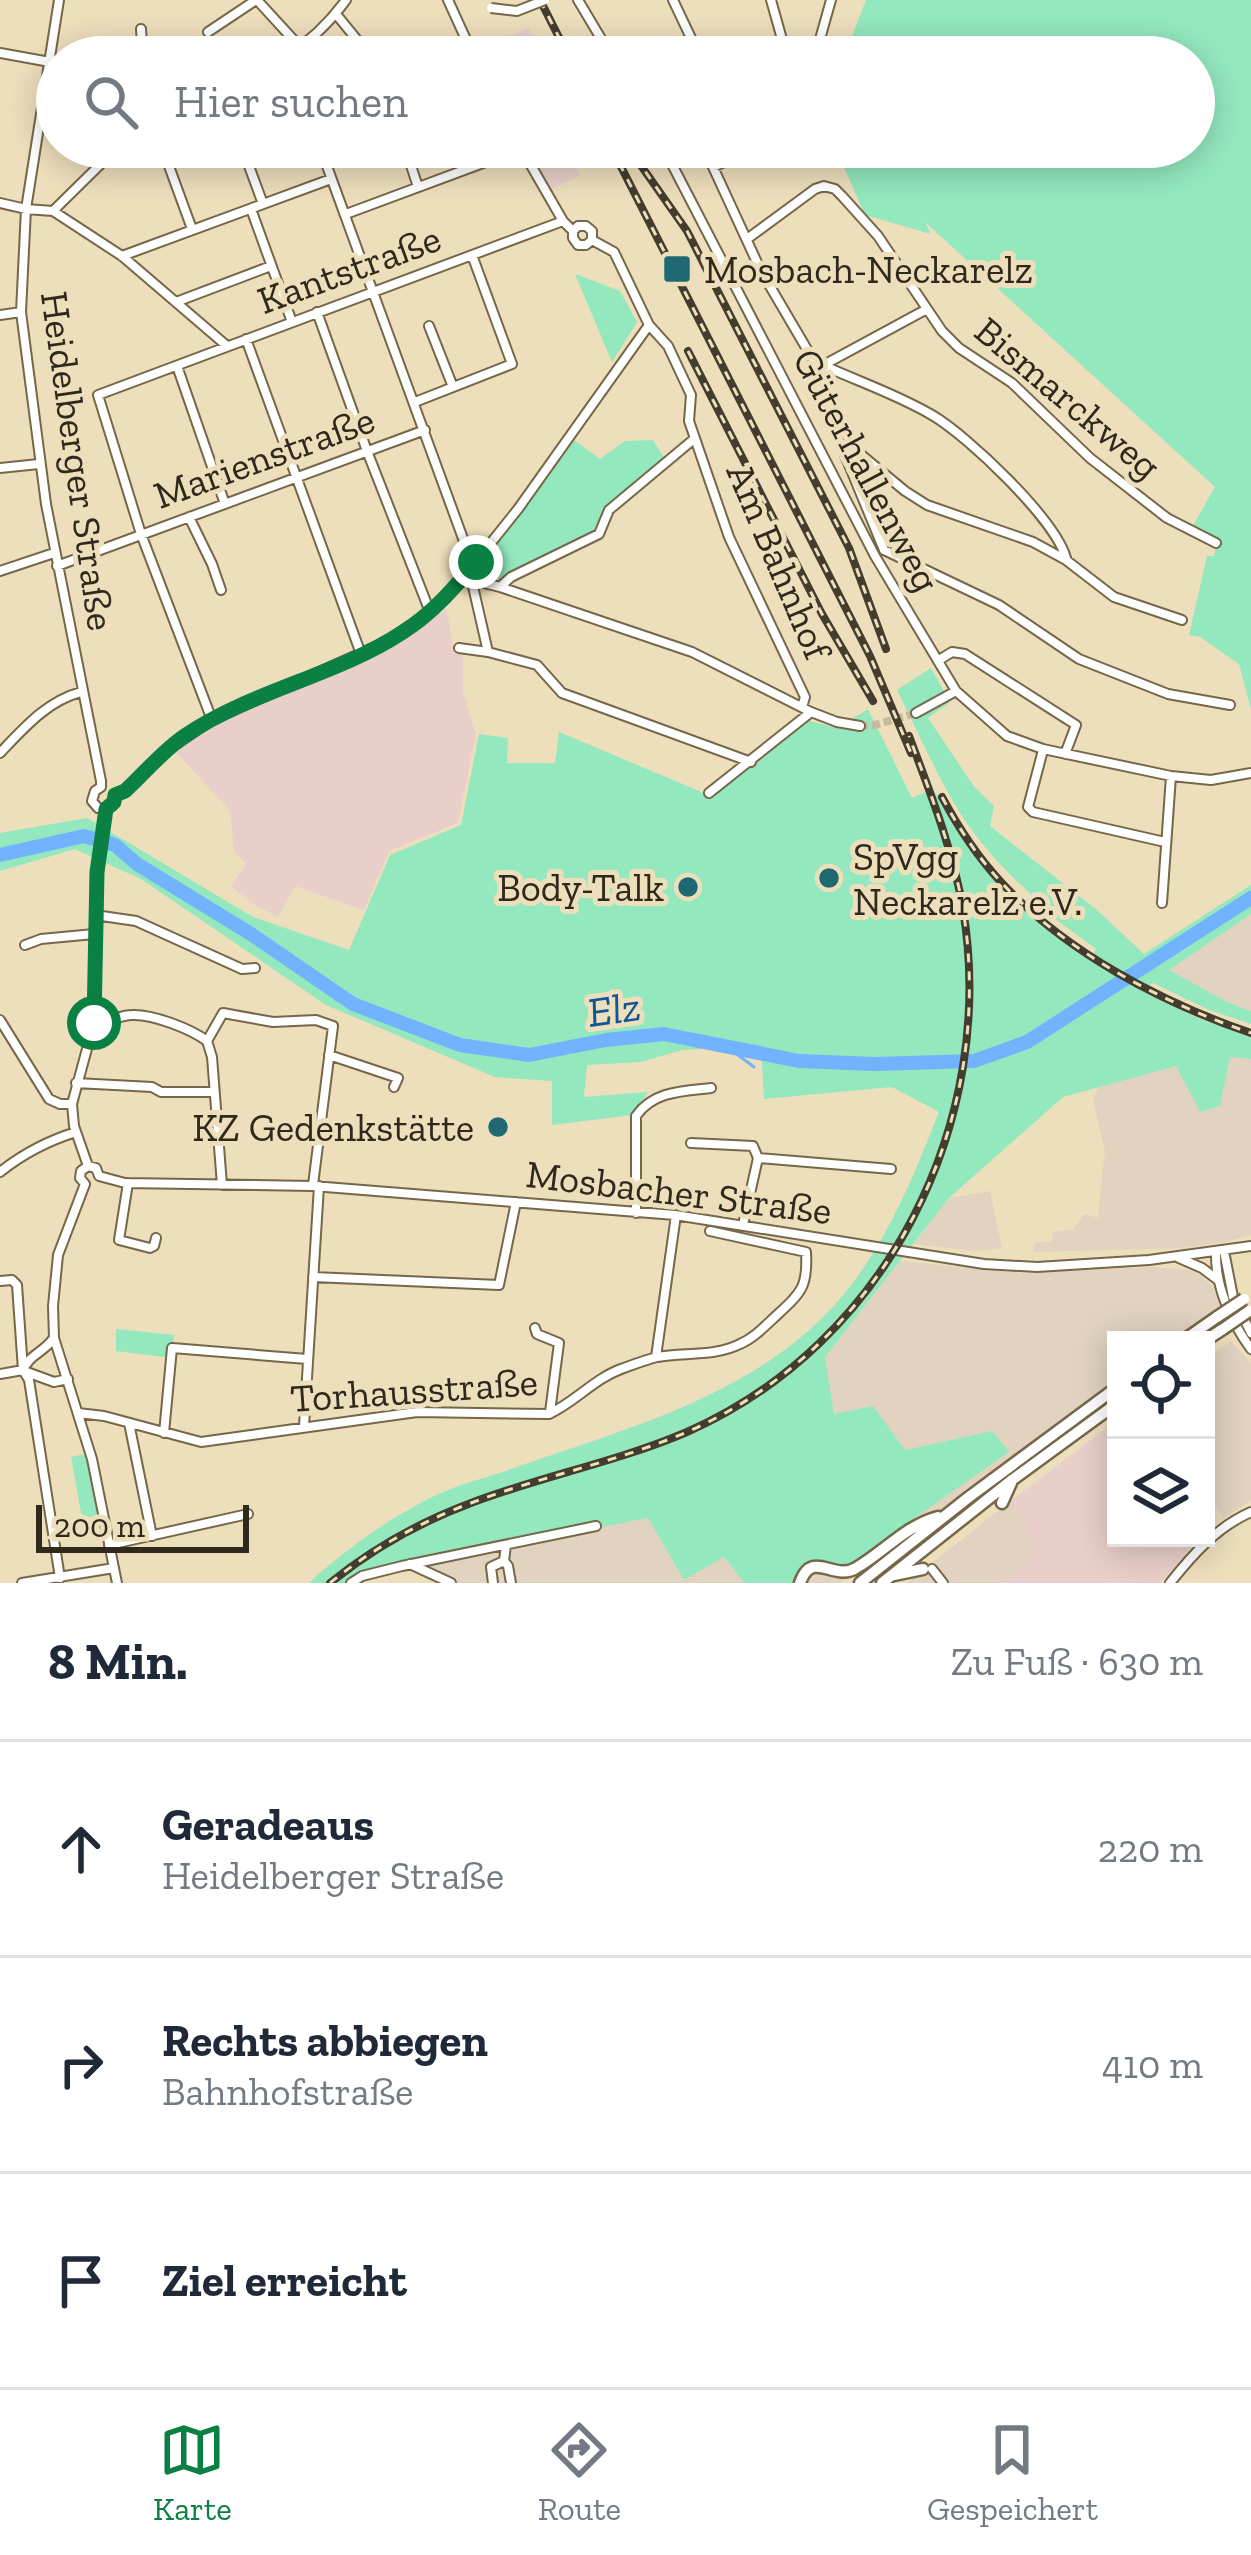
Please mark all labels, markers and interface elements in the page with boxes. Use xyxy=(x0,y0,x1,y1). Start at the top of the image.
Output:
search box xyxy=(36,36,1215,168)
icon: search xyxy=(78,69,144,135)
text: Hier suchen xyxy=(174,75,408,129)
street label: Kantstraße xyxy=(251,214,447,324)
place label: Mosbach-Neckarelz xyxy=(704,246,1033,293)
marker: Mosbach-Neckarelz xyxy=(661,253,693,285)
street label: Heidelberger Straße xyxy=(31,288,125,634)
street label: Bismarckweg xyxy=(966,307,1170,489)
street label: Güterhallenweg xyxy=(783,341,951,599)
street label: Marienstraße xyxy=(147,395,381,519)
street label: Am Bahnhof xyxy=(717,456,842,669)
route end xyxy=(449,535,503,589)
place label: SpVgg Neckarelz e.V. xyxy=(853,833,1082,925)
place label: Body-Talk xyxy=(497,864,664,911)
marker: SpVgg Neckarelz e.V. xyxy=(816,865,842,891)
marker: Body-Talk xyxy=(675,874,701,900)
water label: Elz xyxy=(584,980,644,1038)
route start xyxy=(67,996,121,1050)
place label: KZ Gedenkstätte xyxy=(192,1104,474,1151)
marker: KZ Gedenkstätte xyxy=(485,1114,511,1140)
street label: Mosbacher Straße xyxy=(524,1150,834,1234)
map controls xyxy=(1107,1331,1215,1547)
button: locate xyxy=(1107,1331,1215,1439)
street label: Torhausstraße xyxy=(289,1358,539,1422)
button: layers xyxy=(1107,1439,1215,1547)
scale bar xyxy=(36,1499,249,1552)
text: 200 m xyxy=(54,1506,145,1545)
text: 8 Min. xyxy=(48,1631,188,1692)
text: Zu Fuß · 630 m xyxy=(951,1638,1203,1685)
text: Geradeaus xyxy=(162,1798,374,1852)
icon: ahead xyxy=(48,1816,114,1882)
text: 220 m xyxy=(1098,1825,1203,1872)
text: Heidelberger Straße xyxy=(162,1852,504,1899)
text: Rechts abbiegen xyxy=(162,2014,488,2068)
icon: right xyxy=(48,2032,114,2098)
text: 410 m xyxy=(1102,2041,1203,2088)
text: Bahnhofstraße xyxy=(162,2068,413,2115)
icon: arrive xyxy=(48,2248,114,2314)
text: Ziel erreicht xyxy=(162,2254,407,2308)
tab: Karte xyxy=(153,2417,232,2528)
tab: Route xyxy=(538,2417,621,2528)
tab: Gespeichert xyxy=(927,2417,1098,2528)

